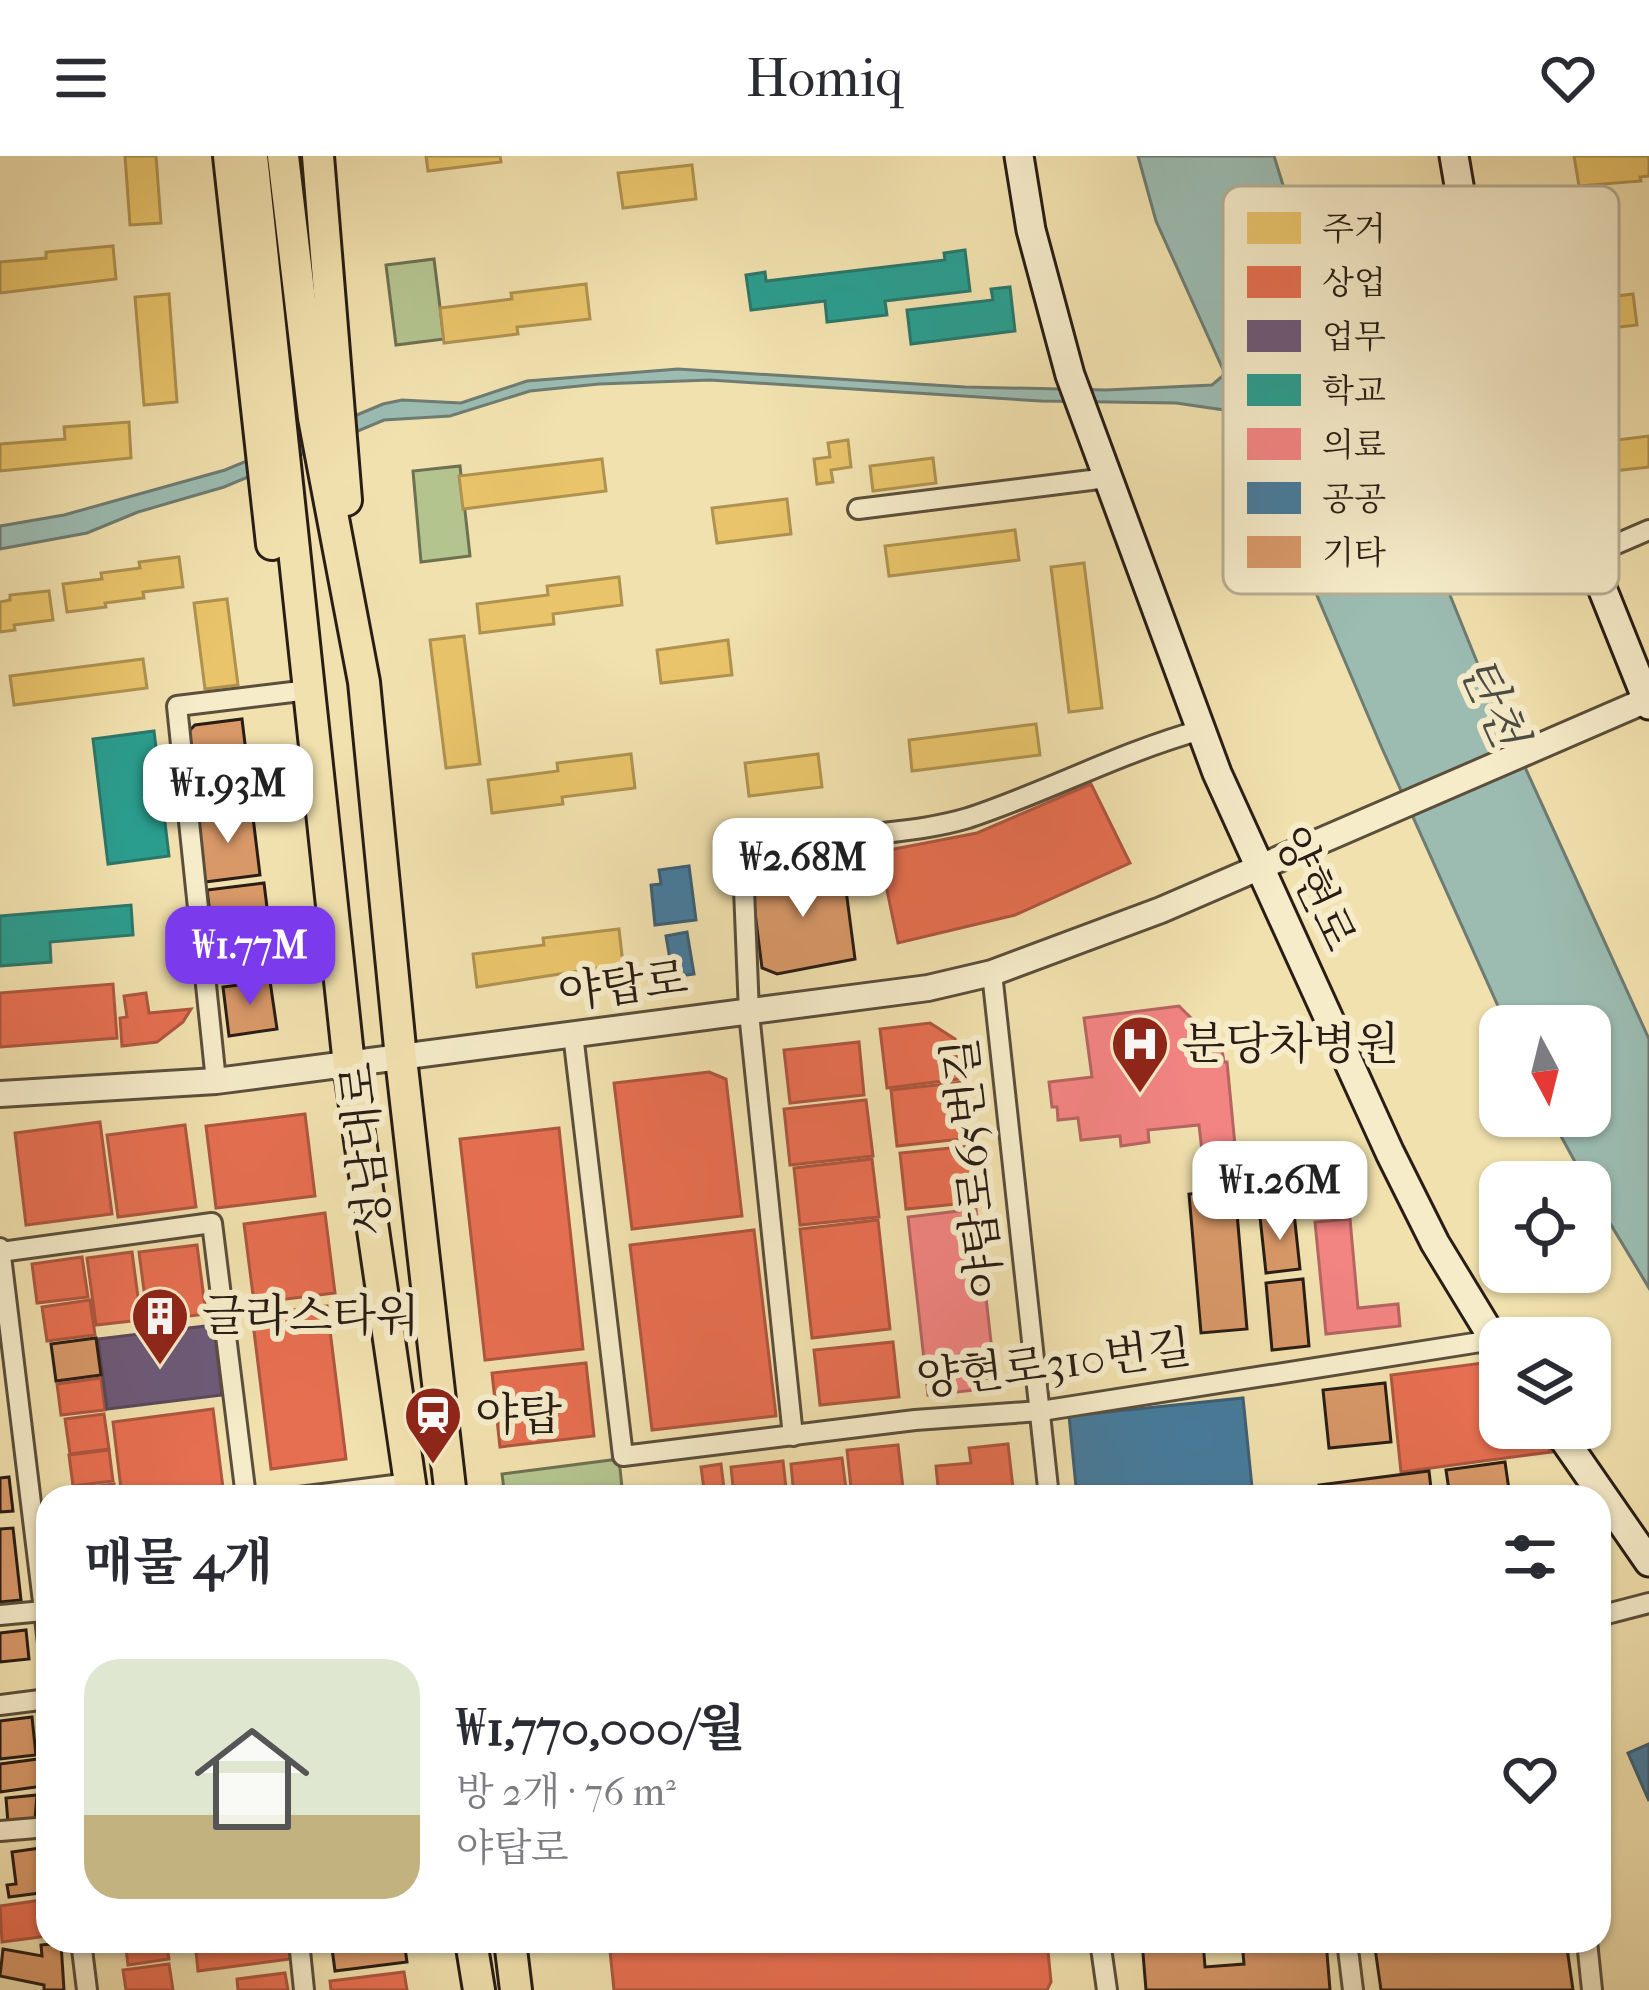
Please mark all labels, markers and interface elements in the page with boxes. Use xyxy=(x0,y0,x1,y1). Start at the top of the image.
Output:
icon: menu xyxy=(48,45,114,111)
icon: heart xyxy=(1535,45,1601,111)
text: Homiq xyxy=(746,47,903,110)
legend xyxy=(1223,186,1619,594)
text: 주거 xyxy=(1322,210,1386,249)
text: 상업 xyxy=(1322,264,1386,303)
text: 업무 xyxy=(1322,318,1386,357)
text: 학교 xyxy=(1322,372,1386,411)
text: 의료 xyxy=(1322,426,1386,465)
text: 공공 xyxy=(1322,480,1386,519)
text: 기타 xyxy=(1322,534,1386,573)
water label: 탄천 xyxy=(1449,648,1539,759)
pin: ₩1.93M xyxy=(130,744,326,846)
text: ₩1.93M xyxy=(170,760,286,806)
pin: ₩2.68M xyxy=(705,818,901,920)
street label: 양현로 xyxy=(1263,819,1367,959)
text: ₩2.68M xyxy=(740,834,866,880)
pin: ₩1.77M xyxy=(152,906,348,1008)
text: ₩1.77M xyxy=(192,922,308,968)
street label: 야탑로 xyxy=(555,952,691,1020)
north arrow xyxy=(1479,1005,1611,1137)
map controls xyxy=(1479,1005,1611,1449)
hospital icon: 분당차병원 xyxy=(1109,1013,1171,1095)
place label: 분당차병원 xyxy=(1182,1018,1399,1071)
street label: 야탑로65번길 xyxy=(934,1035,1014,1301)
street label: 성남대로 xyxy=(331,1060,401,1238)
pin: ₩1.26M xyxy=(1182,1141,1378,1243)
text: ₩1.26M xyxy=(1219,1157,1341,1203)
button: locate xyxy=(1479,1161,1611,1293)
building icon: 글라스타워 xyxy=(129,1285,191,1367)
place label: 글라스타워 xyxy=(202,1290,419,1343)
button: layers xyxy=(1479,1317,1611,1449)
street label: 양현로310번길 xyxy=(914,1321,1194,1407)
station icon: 야탑 xyxy=(402,1384,464,1466)
place label: 야탑 xyxy=(475,1389,562,1442)
icon: filters xyxy=(1497,1524,1563,1590)
text: 매물 4개 xyxy=(84,1532,273,1592)
text: ₩1,770,000/월 xyxy=(456,1698,746,1758)
icon: home xyxy=(180,1707,324,1851)
icon: heart xyxy=(1497,1746,1563,1812)
text: 방 2개 · 76 m² xyxy=(456,1769,676,1815)
text: 야탑로 xyxy=(456,1825,569,1871)

